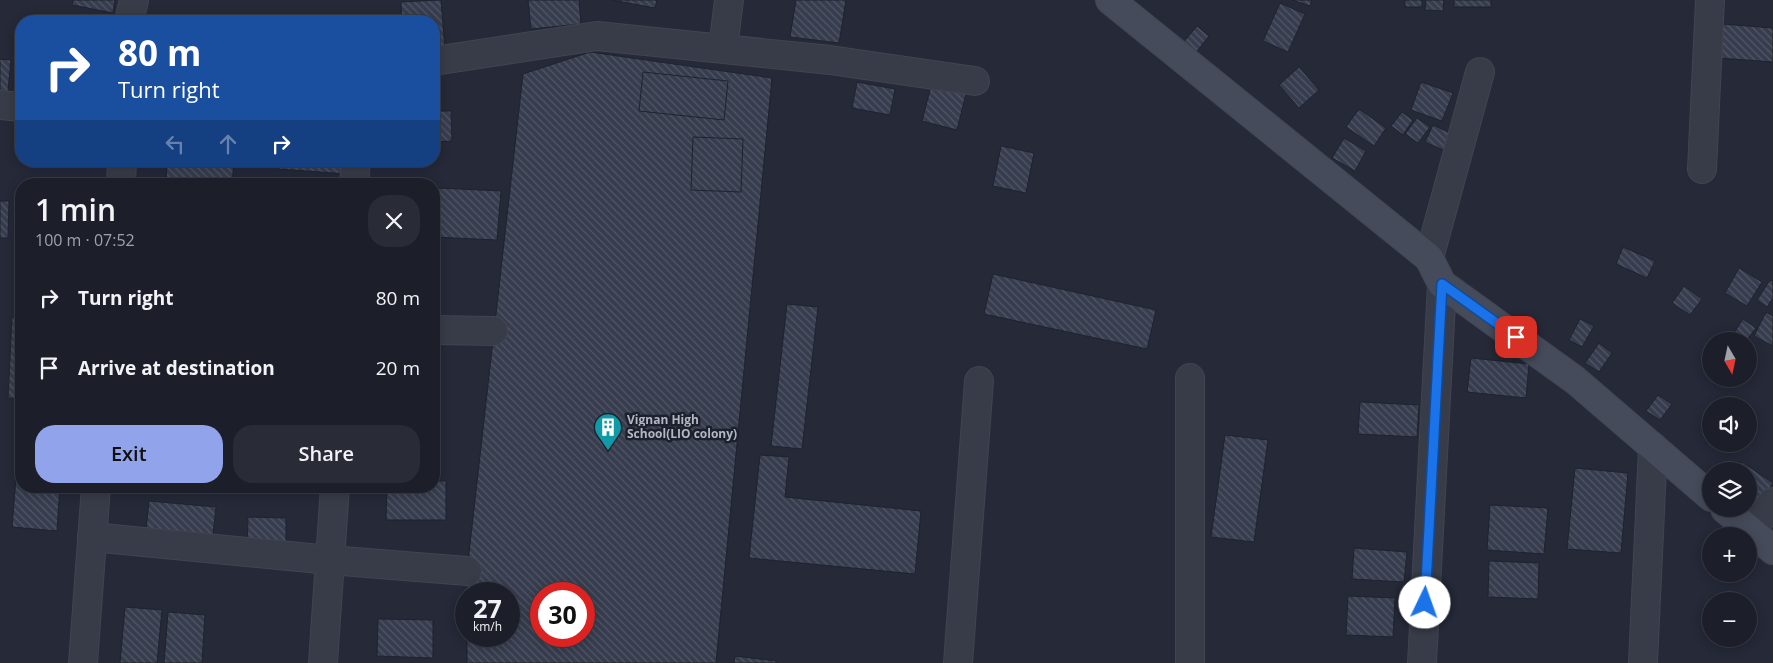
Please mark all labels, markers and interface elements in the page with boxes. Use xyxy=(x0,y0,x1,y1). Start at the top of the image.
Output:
text: 80 m xyxy=(118,29,201,76)
icon: right xyxy=(35,35,100,100)
text: Turn right xyxy=(118,74,220,104)
icon: left xyxy=(161,130,189,158)
icon: ahead xyxy=(214,130,242,158)
icon: right xyxy=(267,130,295,158)
text: 1 min xyxy=(35,189,116,230)
button: close xyxy=(368,195,420,247)
text: 100 m · 07:52 xyxy=(35,229,135,251)
icon: right xyxy=(35,284,63,312)
text: Turn right xyxy=(78,285,173,311)
text: 80 m xyxy=(376,285,420,311)
pin xyxy=(1495,316,1537,358)
icon: arrive xyxy=(1502,323,1530,351)
north arrow xyxy=(1702,332,1758,388)
map controls xyxy=(1702,332,1757,647)
icon: arrive xyxy=(35,354,63,382)
text: Arrive at destination xyxy=(78,355,275,381)
text: 20 m xyxy=(376,355,420,381)
button: sound xyxy=(1702,397,1757,452)
place label: Vignan High School(LIO colony) xyxy=(627,411,737,442)
building icon: Vignan High School(LIO colony) xyxy=(593,412,623,451)
button: Exit xyxy=(35,425,223,483)
button: Share xyxy=(233,425,420,483)
button: layers xyxy=(1702,462,1757,517)
button: + xyxy=(1702,527,1757,582)
position arrow xyxy=(1398,576,1450,628)
speed limit sign: 30 xyxy=(530,582,595,647)
text: 27 xyxy=(473,591,502,625)
button: − xyxy=(1702,592,1757,647)
text: km/h xyxy=(473,618,502,635)

